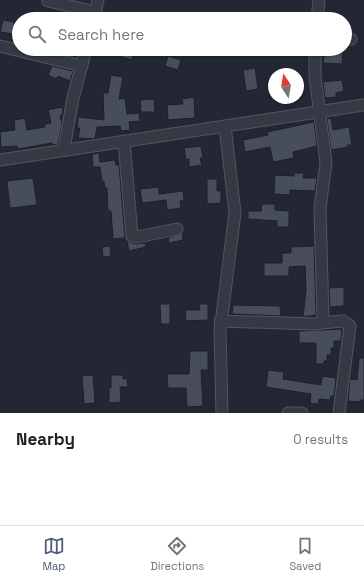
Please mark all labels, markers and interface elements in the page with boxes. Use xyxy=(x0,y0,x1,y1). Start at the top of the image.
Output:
search box xyxy=(12,12,352,56)
icon: search xyxy=(26,23,48,45)
text: Search here xyxy=(58,25,144,44)
north arrow xyxy=(268,68,304,104)
text: Nearby xyxy=(16,428,75,450)
text: 0 results xyxy=(293,431,348,448)
tab: Map xyxy=(43,535,65,573)
tab: Directions xyxy=(150,535,204,573)
tab: Saved xyxy=(289,535,321,573)

